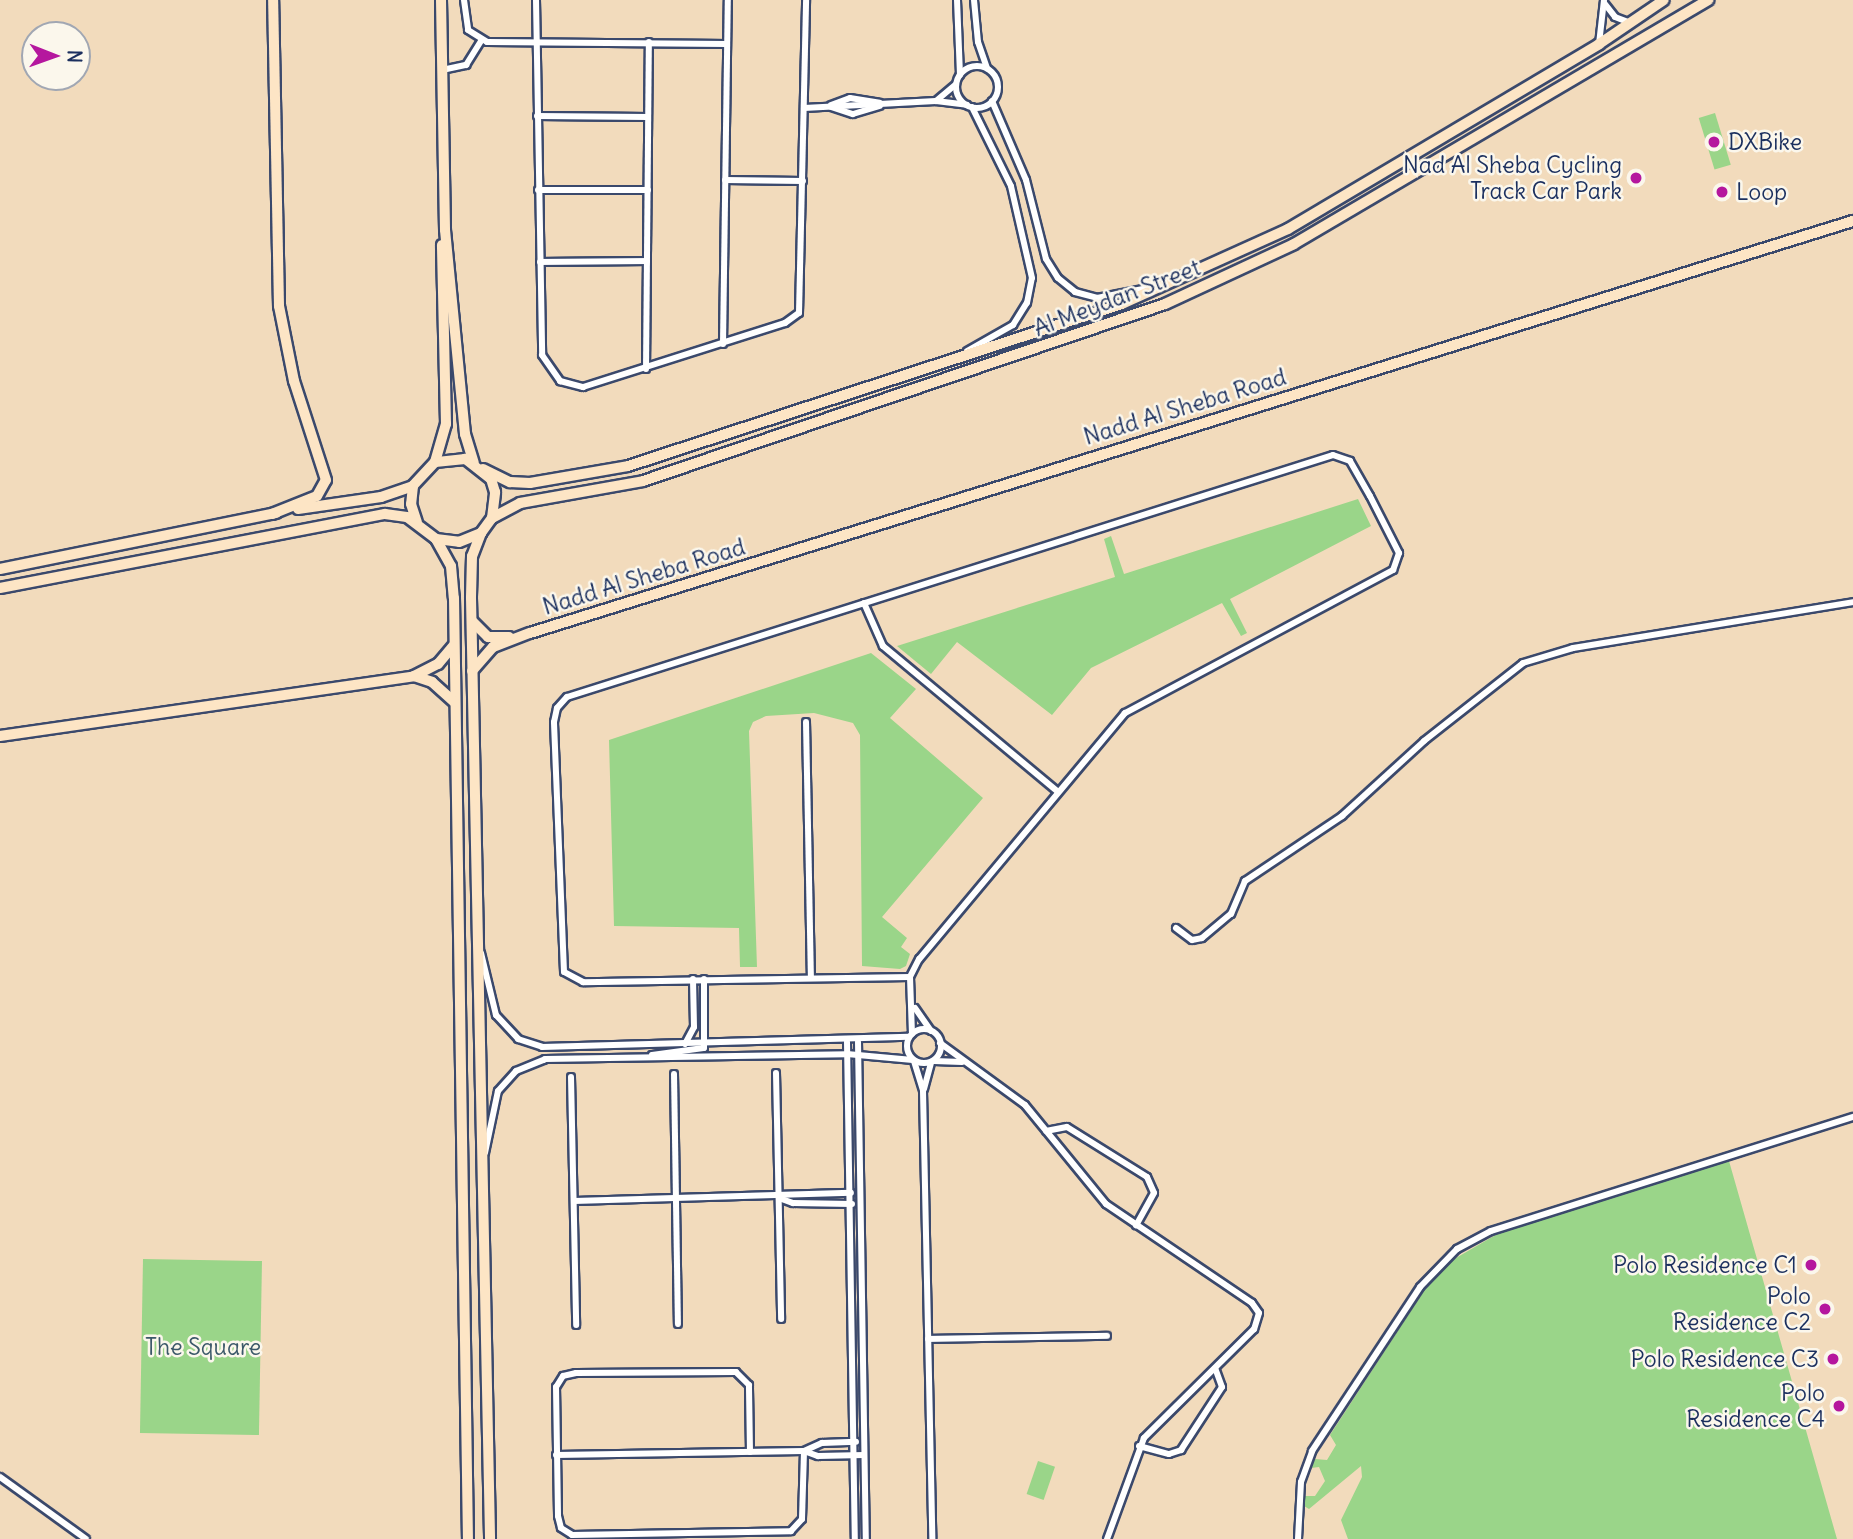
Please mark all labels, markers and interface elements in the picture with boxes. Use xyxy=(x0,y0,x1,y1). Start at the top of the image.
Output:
north arrow xyxy=(21,21,91,91)
text: N xyxy=(63,50,87,63)
place label: DXBike xyxy=(1728,128,1802,156)
marker: DXBike xyxy=(1706,134,1722,150)
place label: Nad Al Sheba Cycling Track Car Park xyxy=(1403,151,1622,205)
marker: Nad Al Sheba Cycling Track Car Park xyxy=(1628,170,1644,186)
place label: Loop xyxy=(1736,178,1787,206)
marker: Loop xyxy=(1714,184,1730,200)
street label: Al Meydan Street xyxy=(1030,254,1204,342)
street label: Nadd Al Sheba Road xyxy=(1080,363,1290,451)
street label: Nadd Al Sheba Road xyxy=(539,533,749,621)
place label: Polo Residence C1 xyxy=(1613,1251,1797,1279)
marker: Polo Residence C1 xyxy=(1803,1257,1819,1273)
place label: Polo Residence C2 xyxy=(1673,1282,1811,1336)
marker: Polo Residence C2 xyxy=(1817,1301,1833,1317)
park label: The Square xyxy=(145,1333,261,1361)
place label: Polo Residence C3 xyxy=(1631,1345,1819,1373)
marker: Polo Residence C3 xyxy=(1825,1351,1841,1367)
place label: Polo Residence C4 xyxy=(1686,1379,1825,1433)
marker: Polo Residence C4 xyxy=(1831,1398,1847,1414)

